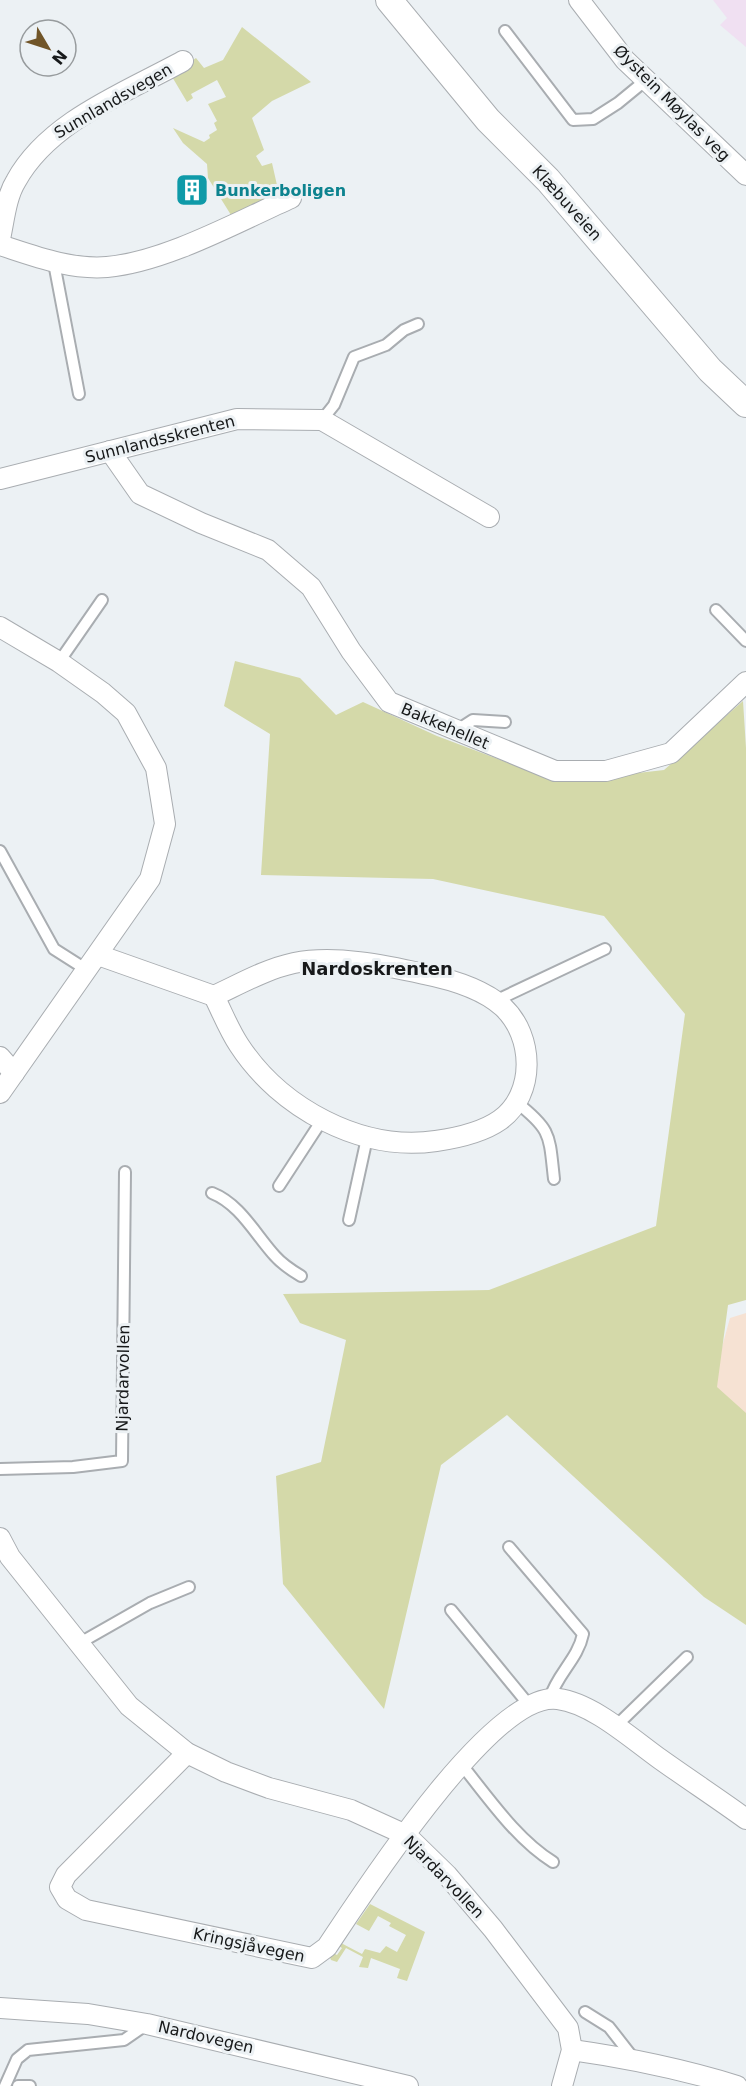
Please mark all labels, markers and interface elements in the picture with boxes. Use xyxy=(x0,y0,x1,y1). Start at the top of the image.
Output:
north arrow xyxy=(18,18,78,78)
street label: Øystein Møylas veg xyxy=(610,41,734,165)
text: N xyxy=(48,46,71,68)
street label: Sunnlandsvegen xyxy=(51,60,175,142)
street label: Klæbuveien xyxy=(528,161,606,245)
building icon: Bunkerboligen xyxy=(174,172,210,208)
place label: Bunkerboligen xyxy=(215,181,346,200)
street label: Sunnlandsskrenten xyxy=(83,411,237,467)
street label: Bakkehellet xyxy=(398,699,492,753)
district label: Nardoskrenten xyxy=(301,958,453,979)
street label: Njardarvollen xyxy=(113,1324,133,1432)
street label: Njardarvollen xyxy=(400,1832,488,1922)
street label: Kringsjåvegen xyxy=(191,1924,307,1966)
street label: Nardovegen xyxy=(156,2017,256,2057)

